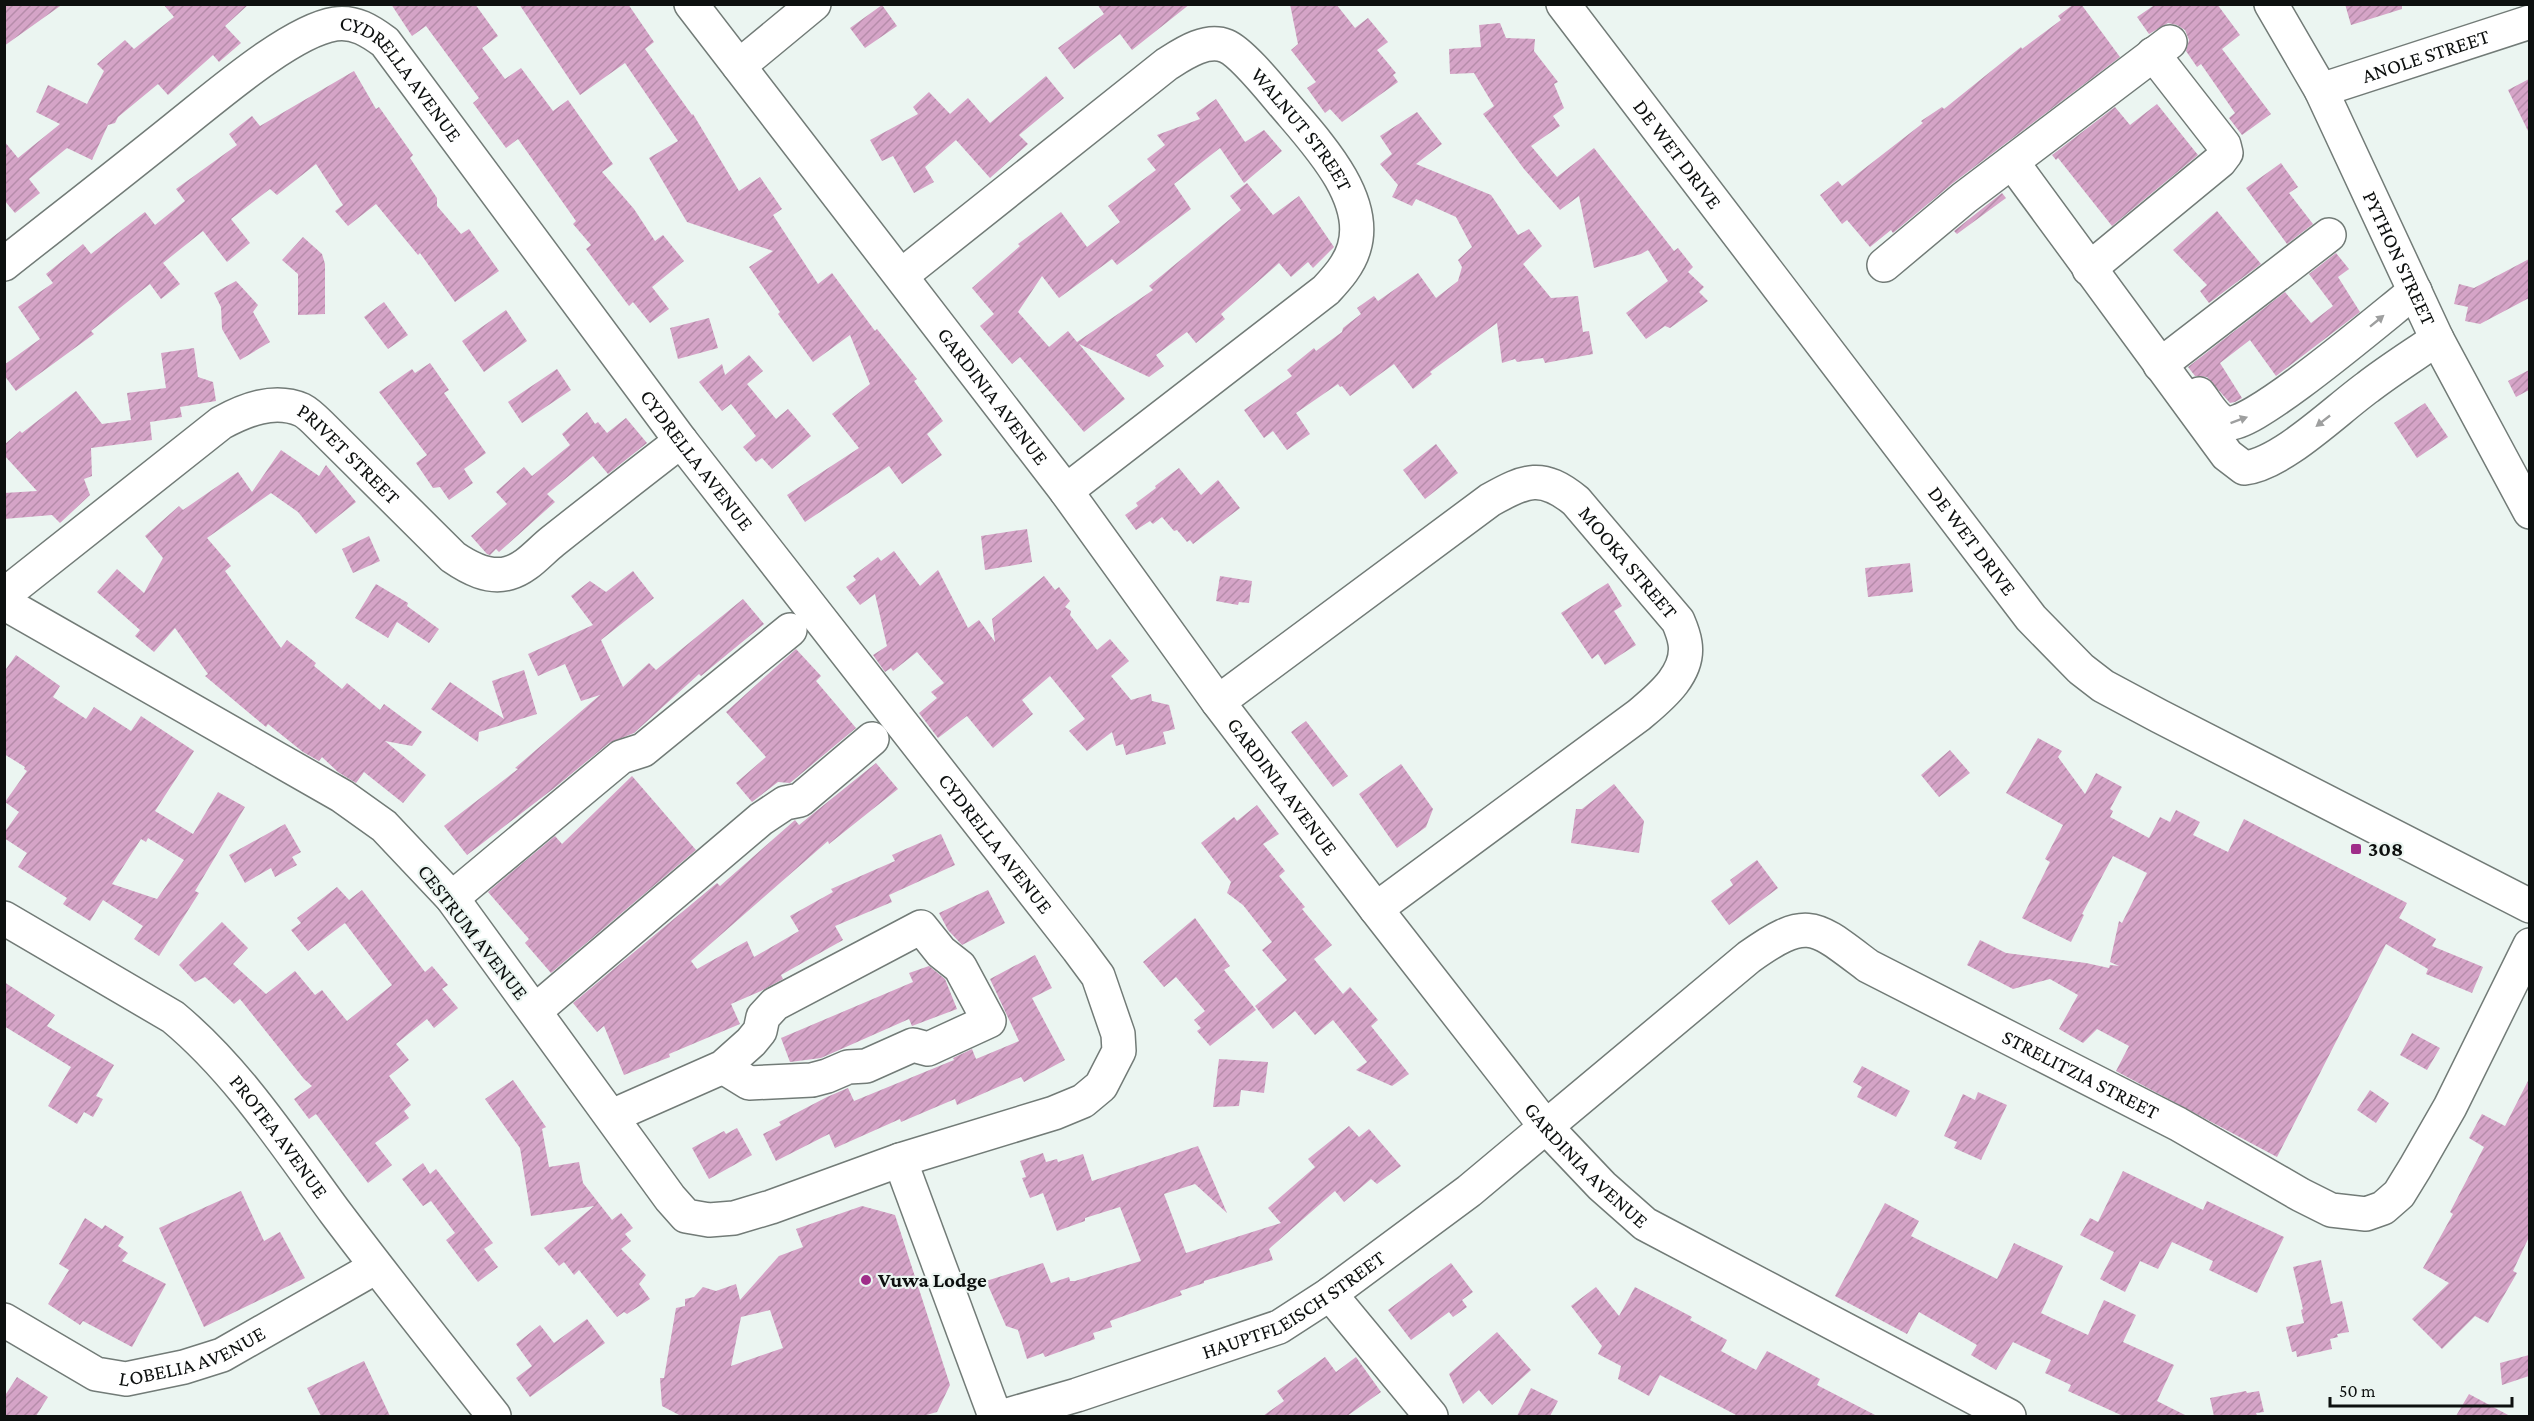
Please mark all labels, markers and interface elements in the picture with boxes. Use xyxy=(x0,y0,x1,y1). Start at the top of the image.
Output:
street label: CYDRELLA AVENUE xyxy=(339,11,467,146)
street label: ANOLE STREET xyxy=(2359,24,2493,88)
street label: WALNUT STREET xyxy=(1246,63,1358,195)
street label: DE WET DRIVE xyxy=(1628,95,1727,214)
street label: PYTHON STREET xyxy=(2358,187,2441,330)
one-way arrow xyxy=(2369,315,2385,328)
street label: GARDINIA AVENUE xyxy=(933,323,1053,470)
street label: CYDRELLA AVENUE xyxy=(635,385,758,535)
street label: PRIVET STREET xyxy=(293,398,405,510)
one-way arrow xyxy=(2231,415,2249,425)
one-way arrow xyxy=(2315,415,2330,427)
street label: DE WET DRIVE xyxy=(1923,482,2021,600)
street label: MOOKA STREET xyxy=(1574,501,1683,624)
street label: GARDINIA AVENUE xyxy=(1222,713,1343,860)
street label: CYDRELLA AVENUE xyxy=(933,769,1058,918)
place label: 308 xyxy=(2368,837,2403,861)
marker: 308 xyxy=(2349,842,2363,856)
street label: CESTRUM AVENUE xyxy=(413,860,533,1004)
street label: STRELITZIA STREET xyxy=(1998,1025,2164,1125)
street label: PROTEA AVENUE xyxy=(225,1070,333,1203)
street label: GARDINIA AVENUE xyxy=(1519,1097,1653,1233)
street label: HAUPTFLEISCH STREET xyxy=(1199,1245,1390,1364)
place label: Vuwa Lodge xyxy=(877,1268,987,1292)
marker: Vuwa Lodge xyxy=(859,1273,873,1287)
street label: LOBELIA AVENUE xyxy=(117,1321,269,1391)
scale bar xyxy=(2330,1370,2512,1408)
text: 50 m xyxy=(2339,1381,2376,1401)

